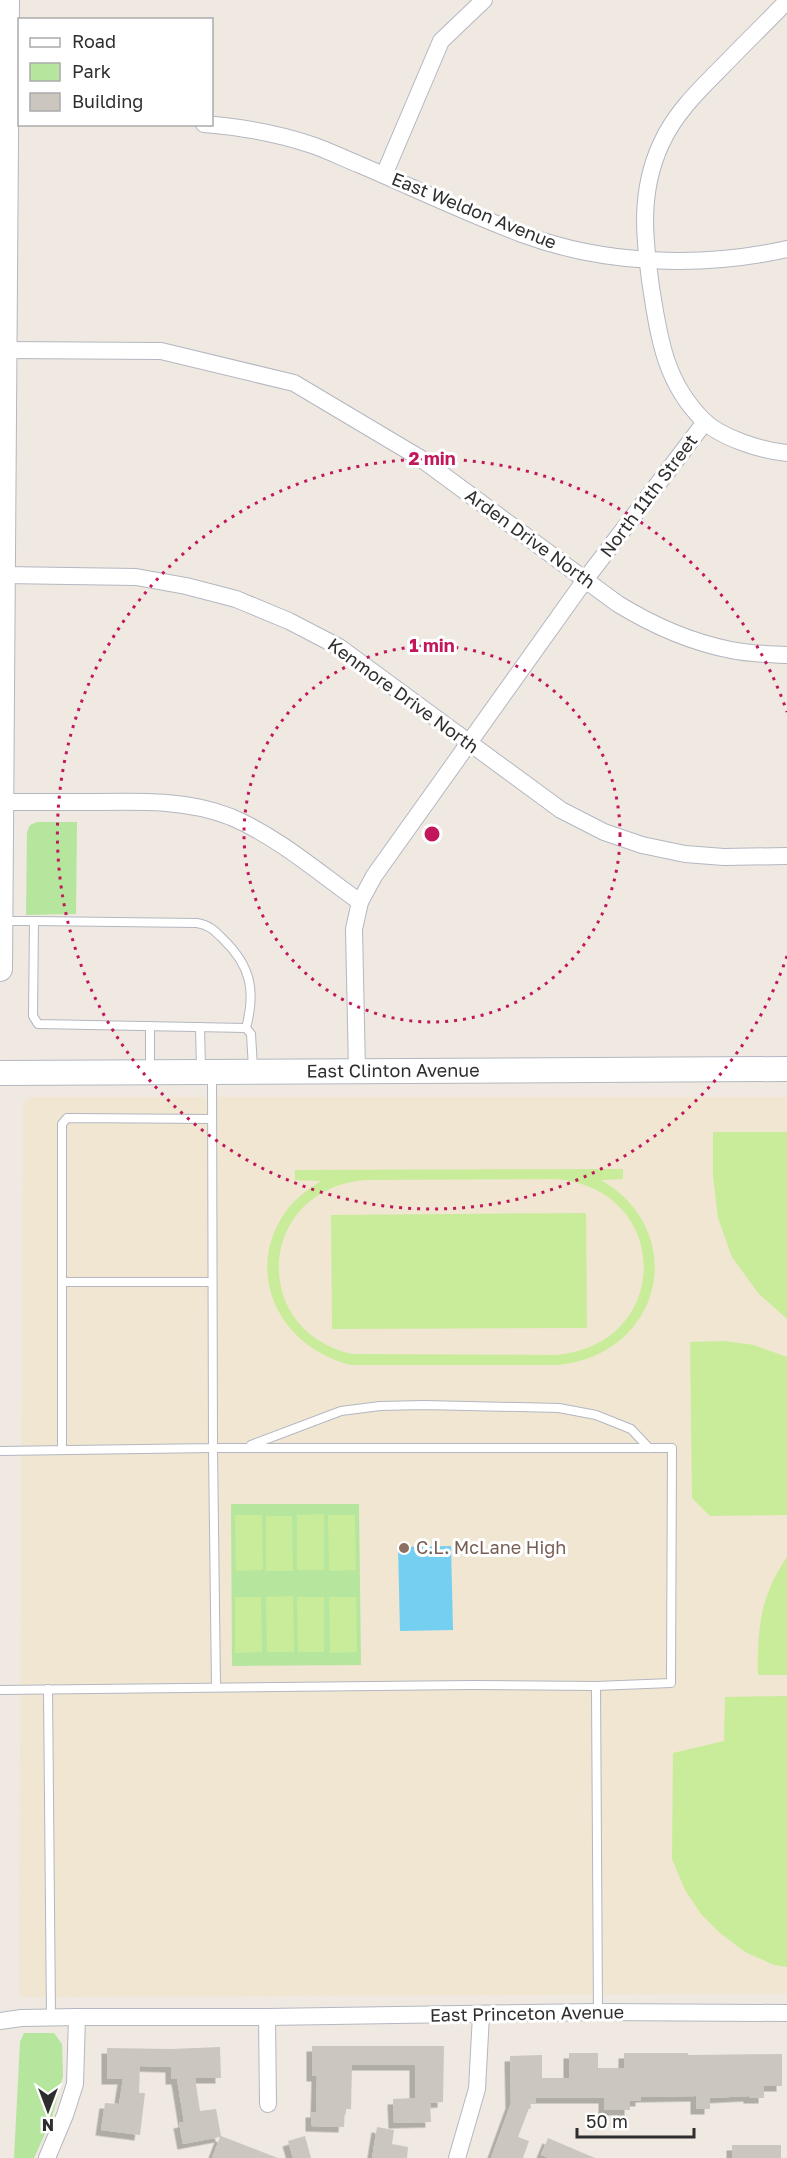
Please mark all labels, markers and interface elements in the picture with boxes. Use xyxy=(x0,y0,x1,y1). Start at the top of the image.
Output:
legend xyxy=(18,18,213,126)
text: Road xyxy=(72,30,116,52)
text: Park xyxy=(72,60,111,82)
text: Building xyxy=(72,90,143,112)
street label: East Weldon Avenue xyxy=(389,167,560,253)
street label: North 11th Street xyxy=(595,430,702,561)
text: 2 min xyxy=(408,447,456,469)
street label: Arden Drive North xyxy=(461,484,600,593)
street label: Kenmore Drive North xyxy=(324,633,483,757)
text: 1 min xyxy=(409,634,455,656)
centre of rings xyxy=(422,824,442,844)
street label: East Clinton Avenue xyxy=(306,1059,480,1081)
place label: C.L. McLane High xyxy=(416,1536,566,1558)
marker: C.L. McLane High xyxy=(397,1541,411,1555)
street label: East Princeton Avenue xyxy=(430,2000,624,2026)
north arrow xyxy=(18,2080,78,2140)
scale bar xyxy=(577,2101,694,2139)
text: 50 m xyxy=(586,2110,628,2132)
text: N xyxy=(42,2115,54,2135)

